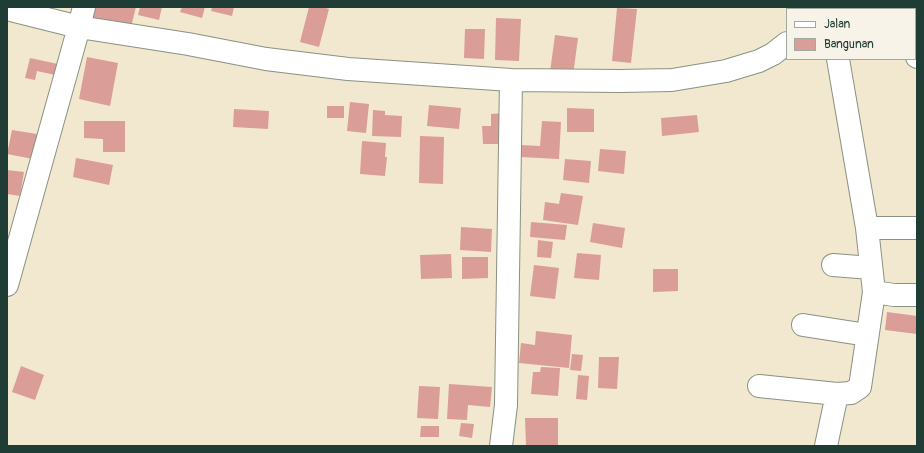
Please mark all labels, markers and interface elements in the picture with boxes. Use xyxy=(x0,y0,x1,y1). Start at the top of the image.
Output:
legend xyxy=(786,8,916,60)
text: Jalan xyxy=(824,17,850,32)
text: Bangunan xyxy=(824,37,874,52)

